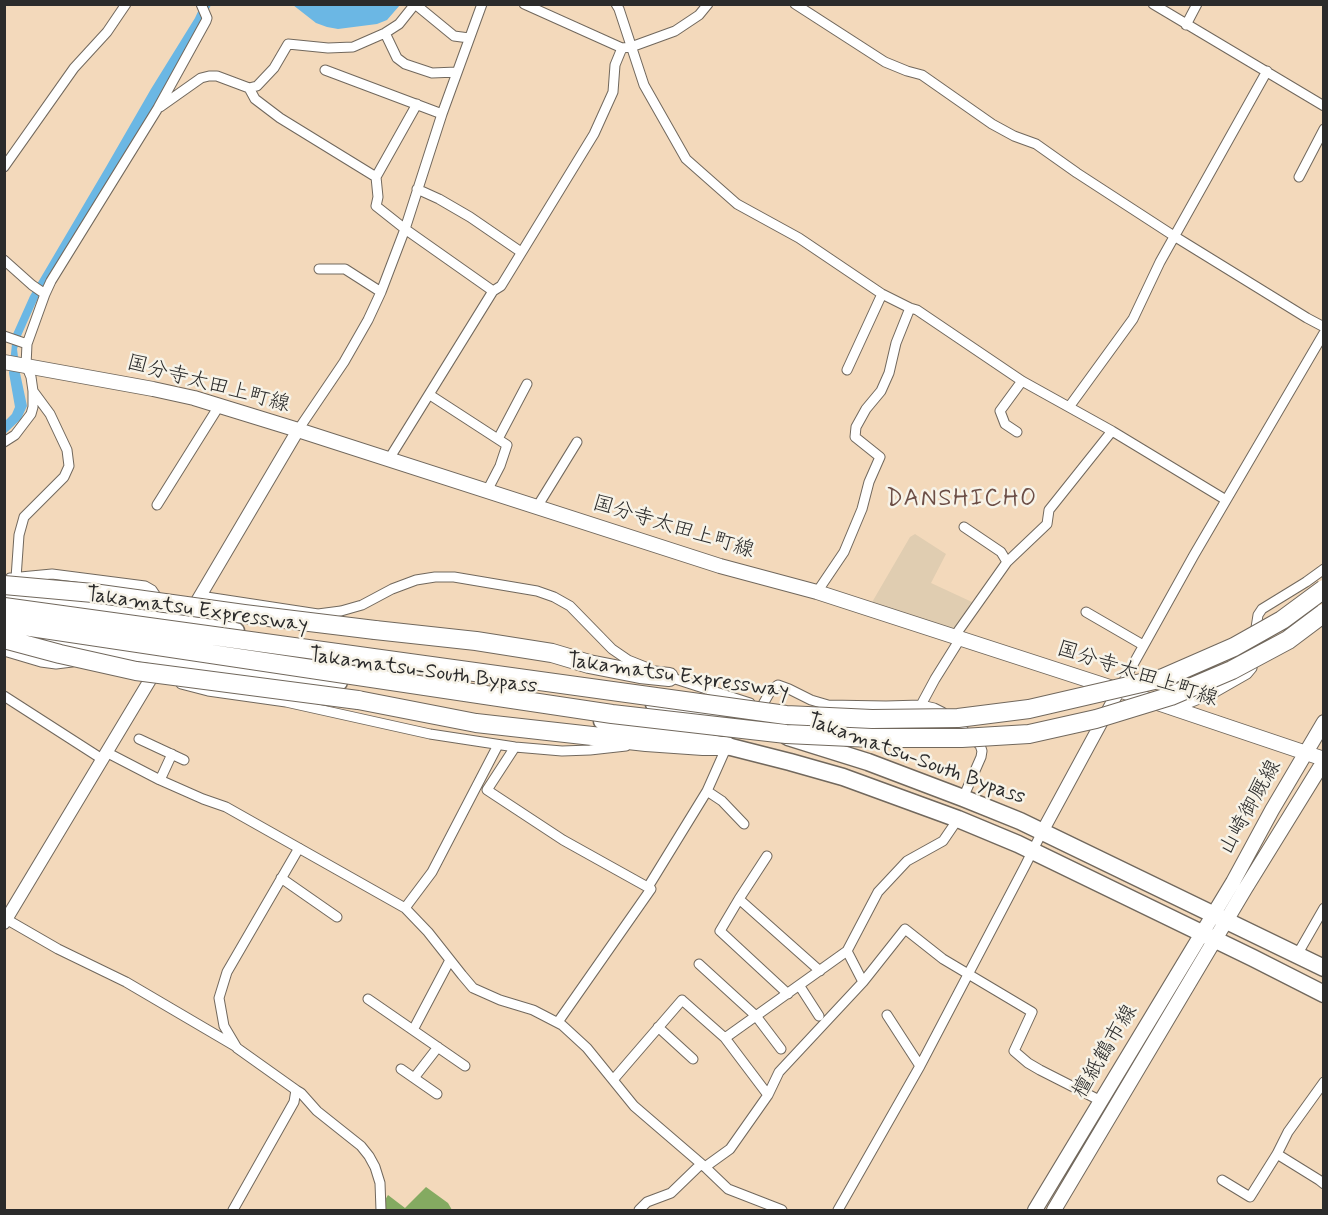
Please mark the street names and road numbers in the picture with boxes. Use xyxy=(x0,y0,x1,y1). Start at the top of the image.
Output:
street label: 国分寺太田上町線 xyxy=(124,351,292,419)
street label: 国分寺太田上町線 xyxy=(589,491,757,565)
street label: Takamatsu Expressway xyxy=(85,583,309,639)
street label: 国分寺太田上町線 xyxy=(1053,637,1221,713)
street label: Takamatsu-South Bypass xyxy=(307,644,539,700)
street label: Takamatsu Expressway xyxy=(566,649,790,705)
street label: Takamatsu-South Bypass xyxy=(804,709,1028,811)
street label: 山崎御厩線 xyxy=(1215,756,1287,860)
street label: 檀紙鶴市線 xyxy=(1068,1001,1144,1103)

